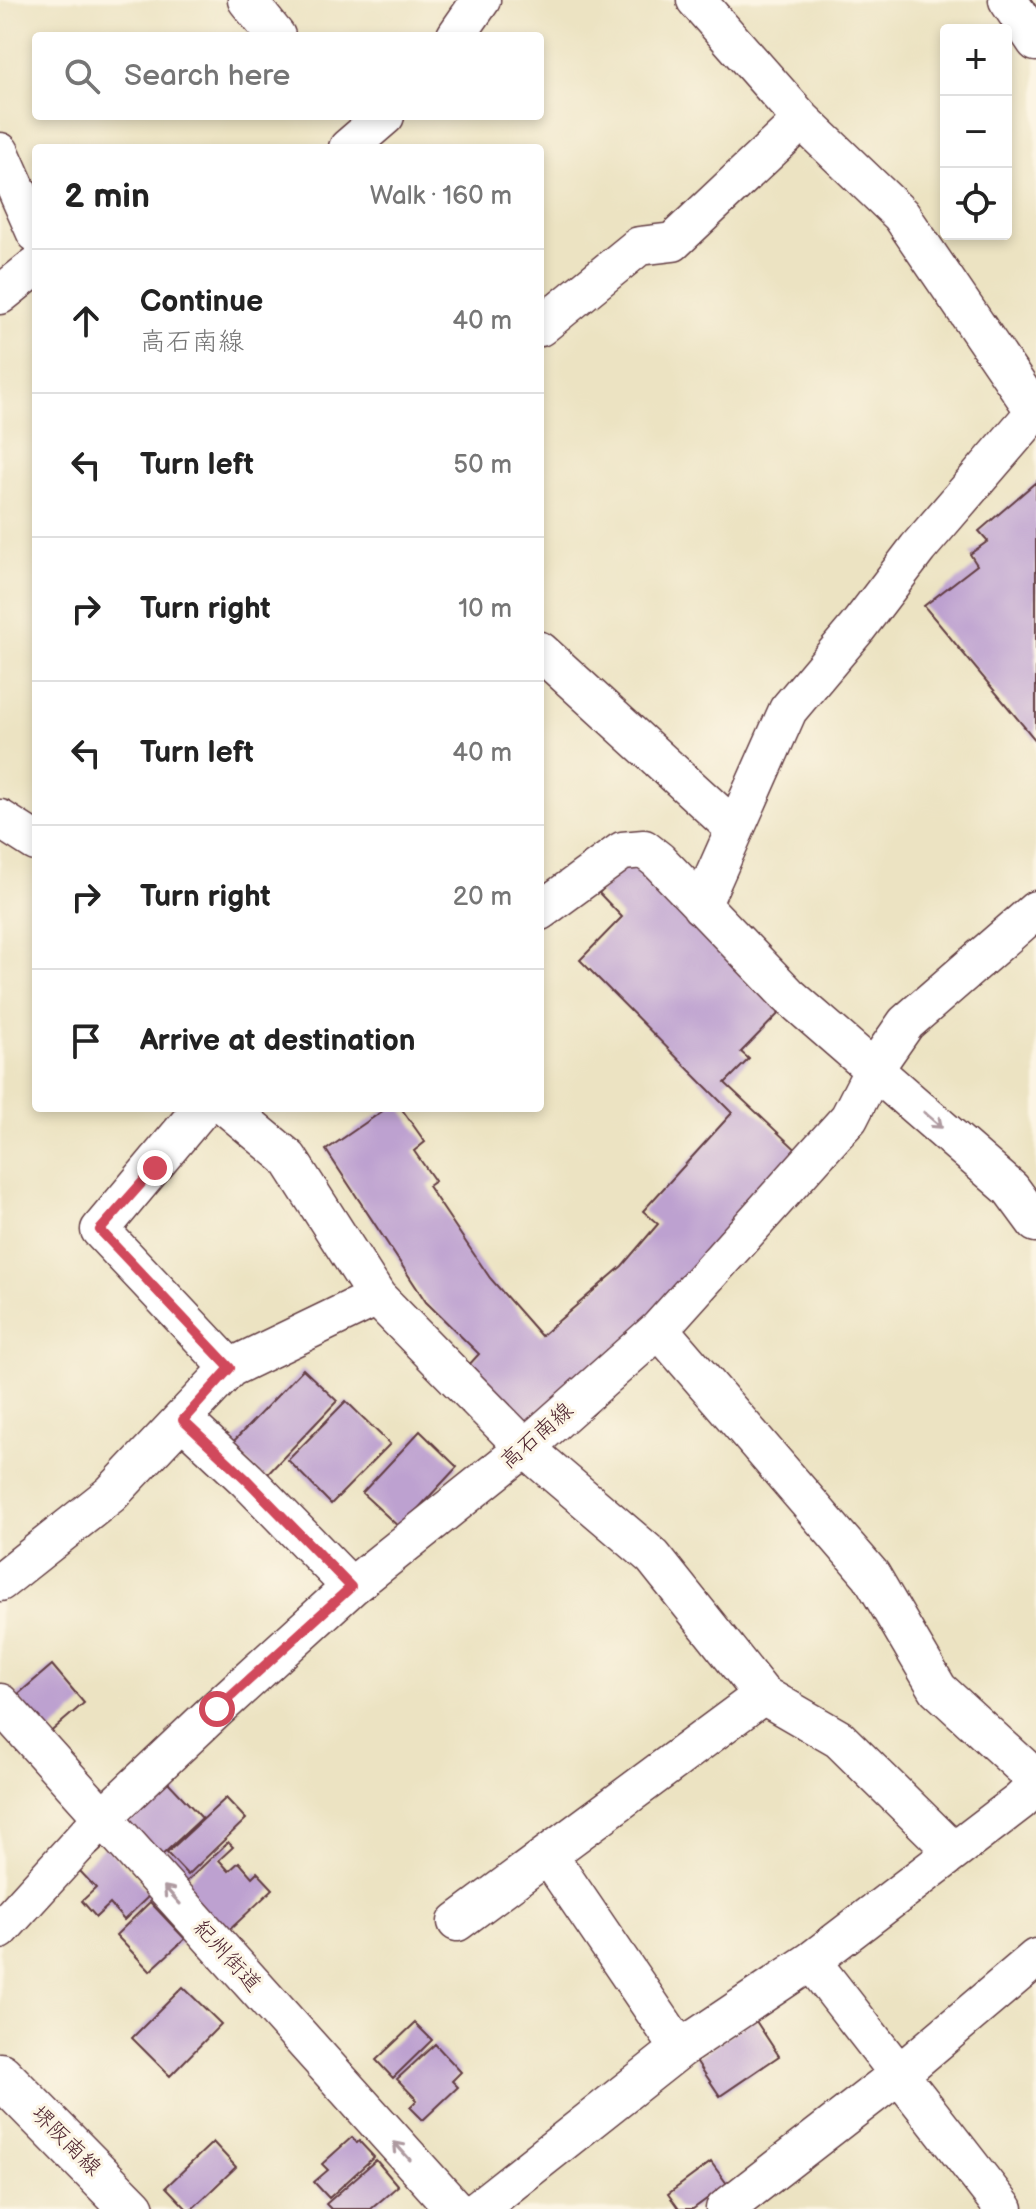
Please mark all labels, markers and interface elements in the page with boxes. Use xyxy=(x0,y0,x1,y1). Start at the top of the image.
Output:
map controls xyxy=(940,24,1012,240)
button: + xyxy=(940,24,1012,96)
search box xyxy=(32,32,544,120)
icon: search xyxy=(60,54,104,98)
text: Search here xyxy=(124,58,290,94)
button: − xyxy=(940,96,1012,168)
button: locate xyxy=(940,168,1012,240)
text: 2 min xyxy=(64,176,150,217)
text: Walk · 160 m xyxy=(370,181,512,212)
text: Continue xyxy=(140,284,263,320)
icon: ahead xyxy=(64,299,108,343)
text: 40 m xyxy=(452,306,512,337)
text: 高石南線 xyxy=(140,327,244,358)
icon: left xyxy=(64,443,108,487)
text: Turn left xyxy=(140,447,254,483)
text: 50 m xyxy=(453,450,512,481)
icon: right xyxy=(64,587,108,631)
text: Turn right xyxy=(140,591,271,627)
text: 10 m xyxy=(458,594,512,625)
icon: left xyxy=(64,731,108,775)
text: Turn left xyxy=(140,735,254,771)
text: 40 m xyxy=(452,738,512,769)
icon: right xyxy=(64,875,108,919)
text: Turn right xyxy=(140,879,271,915)
text: 20 m xyxy=(453,882,512,913)
icon: arrive xyxy=(64,1019,108,1063)
text: Arrive at destination xyxy=(140,1023,416,1059)
one-way arrow xyxy=(922,1111,943,1129)
route end xyxy=(137,1150,173,1186)
street label: 高石南線 xyxy=(495,1397,579,1475)
route start xyxy=(199,1691,235,1727)
one-way arrow xyxy=(164,1886,182,1906)
street label: 紀州街道 xyxy=(188,1914,266,1998)
street label: 堺阪南線 xyxy=(25,2100,107,2182)
one-way arrow xyxy=(393,2141,412,2161)

